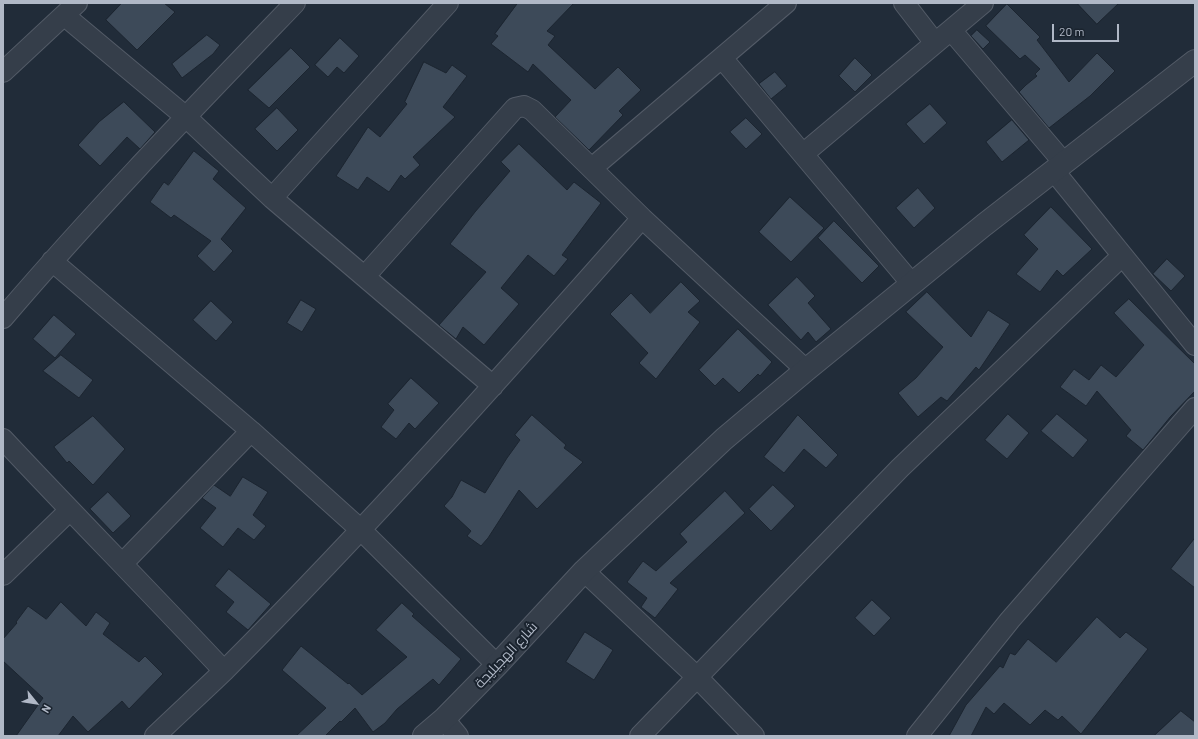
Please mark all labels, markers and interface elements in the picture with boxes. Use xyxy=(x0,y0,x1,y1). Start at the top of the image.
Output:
scale bar xyxy=(1054,16,1121,42)
text: 20 m xyxy=(1059,24,1085,38)
street label: شارع الهجيليجة xyxy=(471,618,541,692)
north arrow xyxy=(16,683,56,723)
text: N xyxy=(39,703,54,716)

